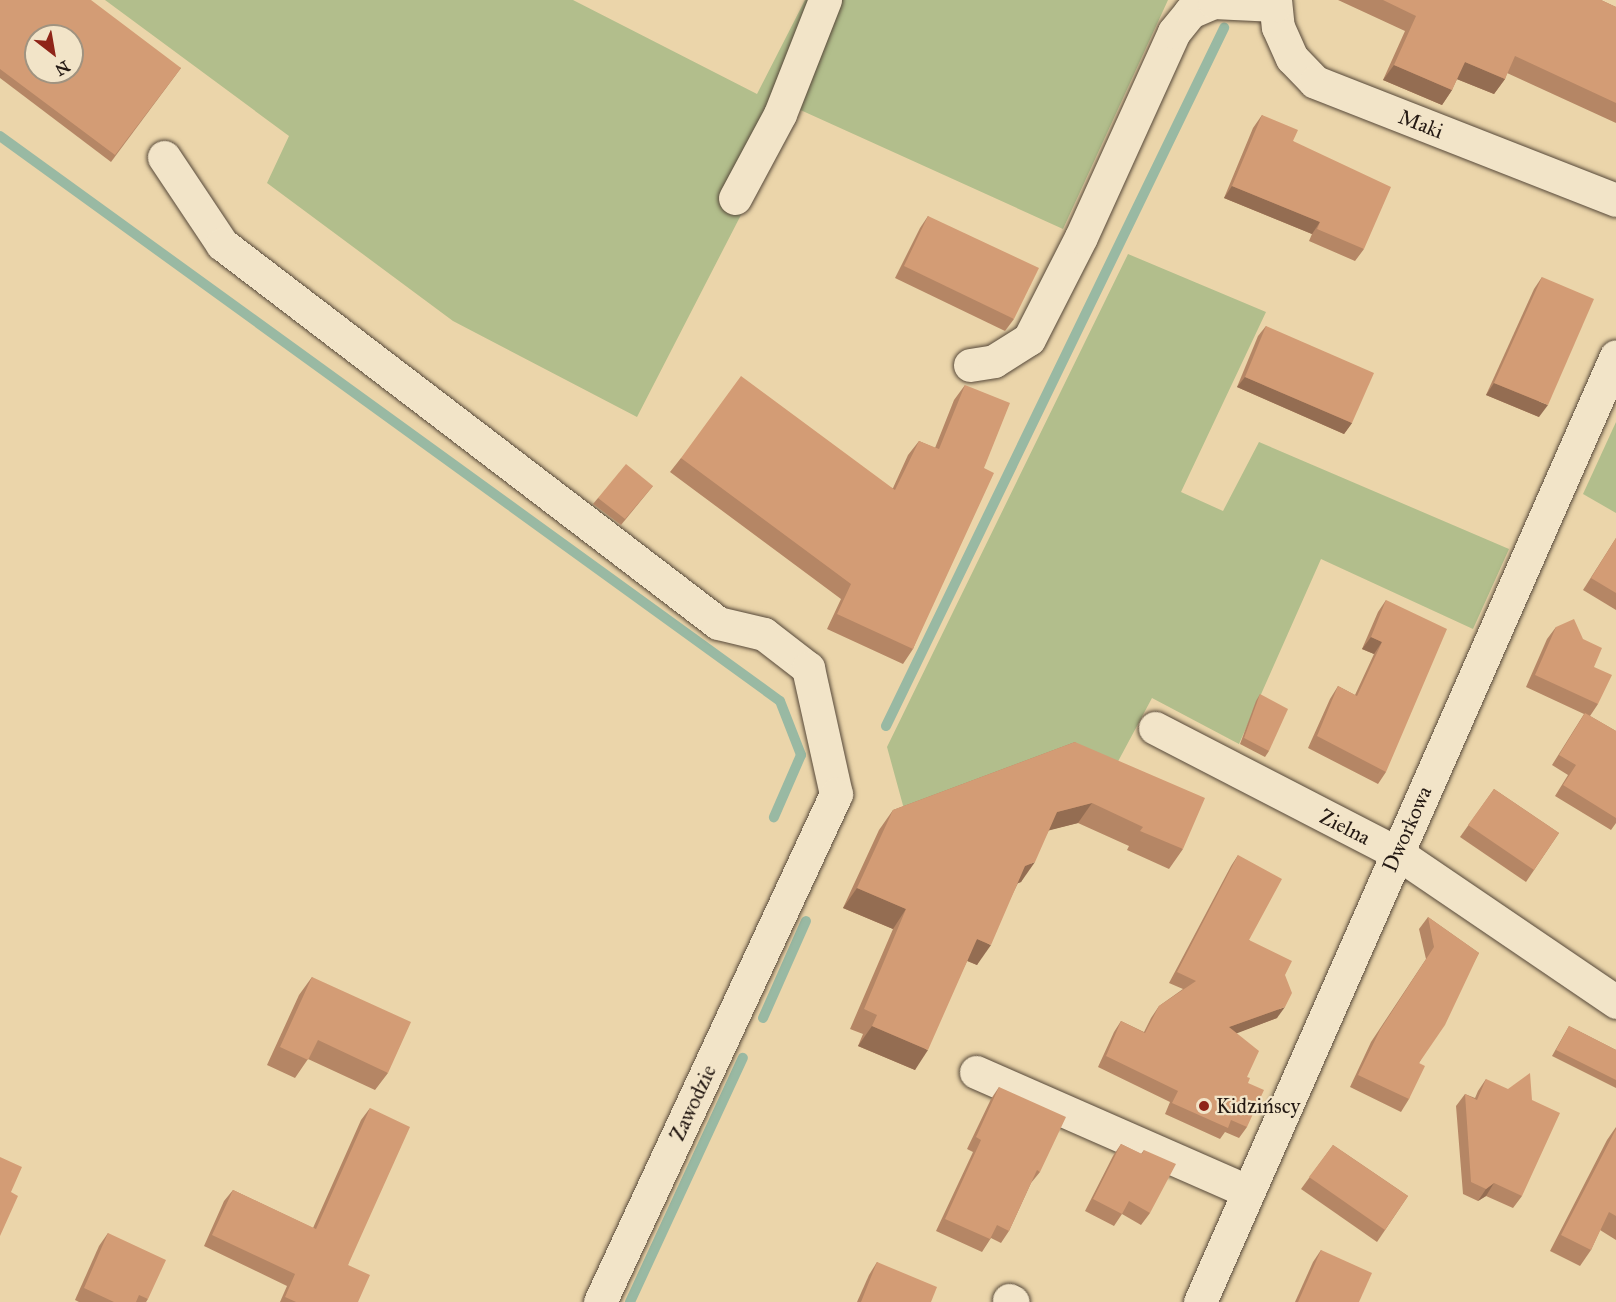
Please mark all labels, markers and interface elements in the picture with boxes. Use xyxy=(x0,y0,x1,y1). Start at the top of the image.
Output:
north arrow xyxy=(24,24,84,84)
text: N xyxy=(52,56,73,80)
street label: Maki xyxy=(1395,104,1447,144)
street label: Dworkowa xyxy=(1377,782,1437,876)
street label: Zielna xyxy=(1315,804,1375,850)
street label: Zawodzie xyxy=(664,1061,722,1145)
place label: Kidzińscy xyxy=(1216,1093,1300,1119)
marker: Kidzińscy xyxy=(1197,1099,1211,1113)

